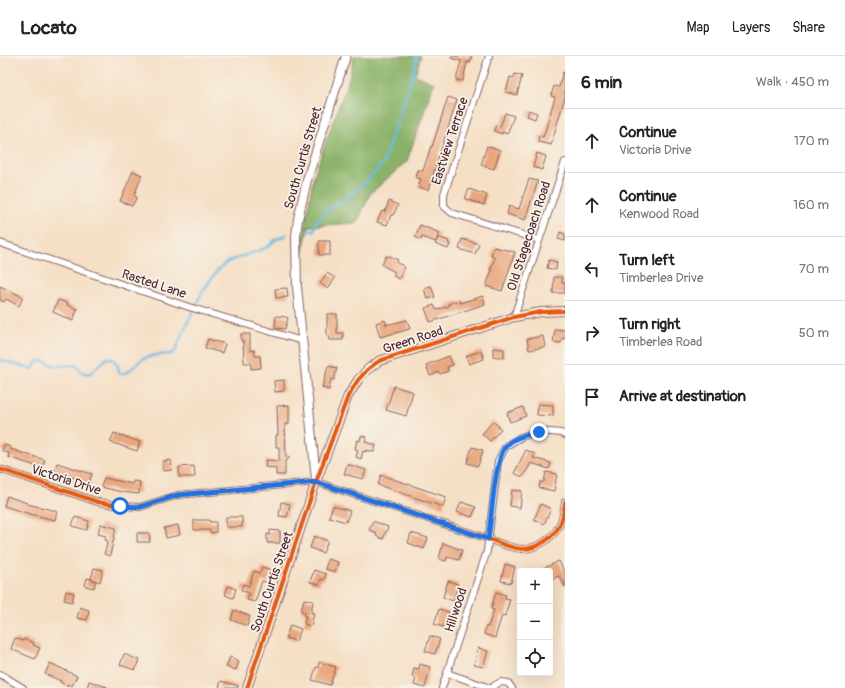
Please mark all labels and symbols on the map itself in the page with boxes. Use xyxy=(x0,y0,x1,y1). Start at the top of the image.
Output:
street label: Eastview Terrace xyxy=(428,95,472,187)
street label: South Curtis Street xyxy=(281,104,325,211)
street label: Old Stagecoach Road xyxy=(504,179,554,293)
street label: Rasted Lane xyxy=(120,266,189,302)
street label: Green Road xyxy=(381,323,445,357)
route end xyxy=(530,423,548,441)
street label: Victoria Drive xyxy=(29,461,104,499)
route start xyxy=(111,497,129,515)
street label: South Curtis Street xyxy=(247,529,297,635)
street label: Hillwood xyxy=(441,586,471,634)

